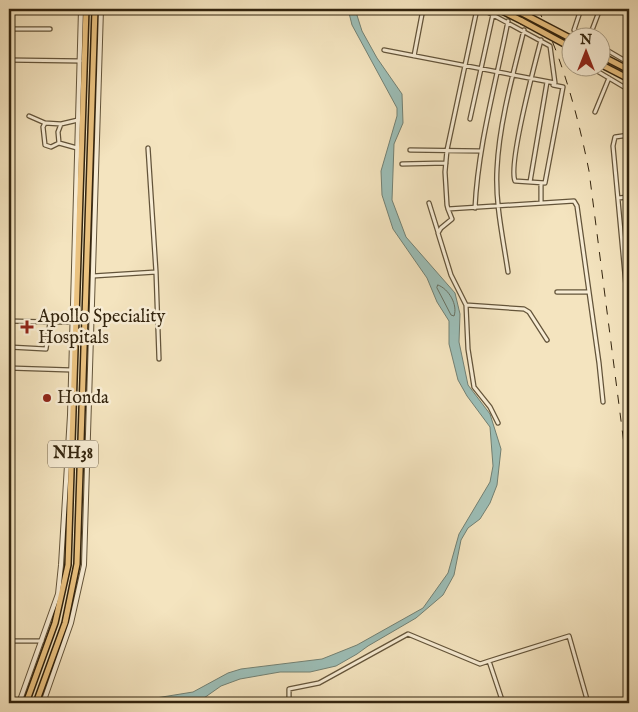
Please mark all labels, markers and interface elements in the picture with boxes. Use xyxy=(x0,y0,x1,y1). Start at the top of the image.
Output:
north arrow xyxy=(560,28,610,78)
text: N xyxy=(579,31,592,49)
place label: Apollo Speciality Hospitals xyxy=(37,306,165,350)
marker: Apollo Speciality Hospitals xyxy=(20,320,34,334)
place label: Honda xyxy=(57,387,109,410)
marker: Honda xyxy=(41,392,53,404)
road number: NH38 xyxy=(48,440,98,468)

